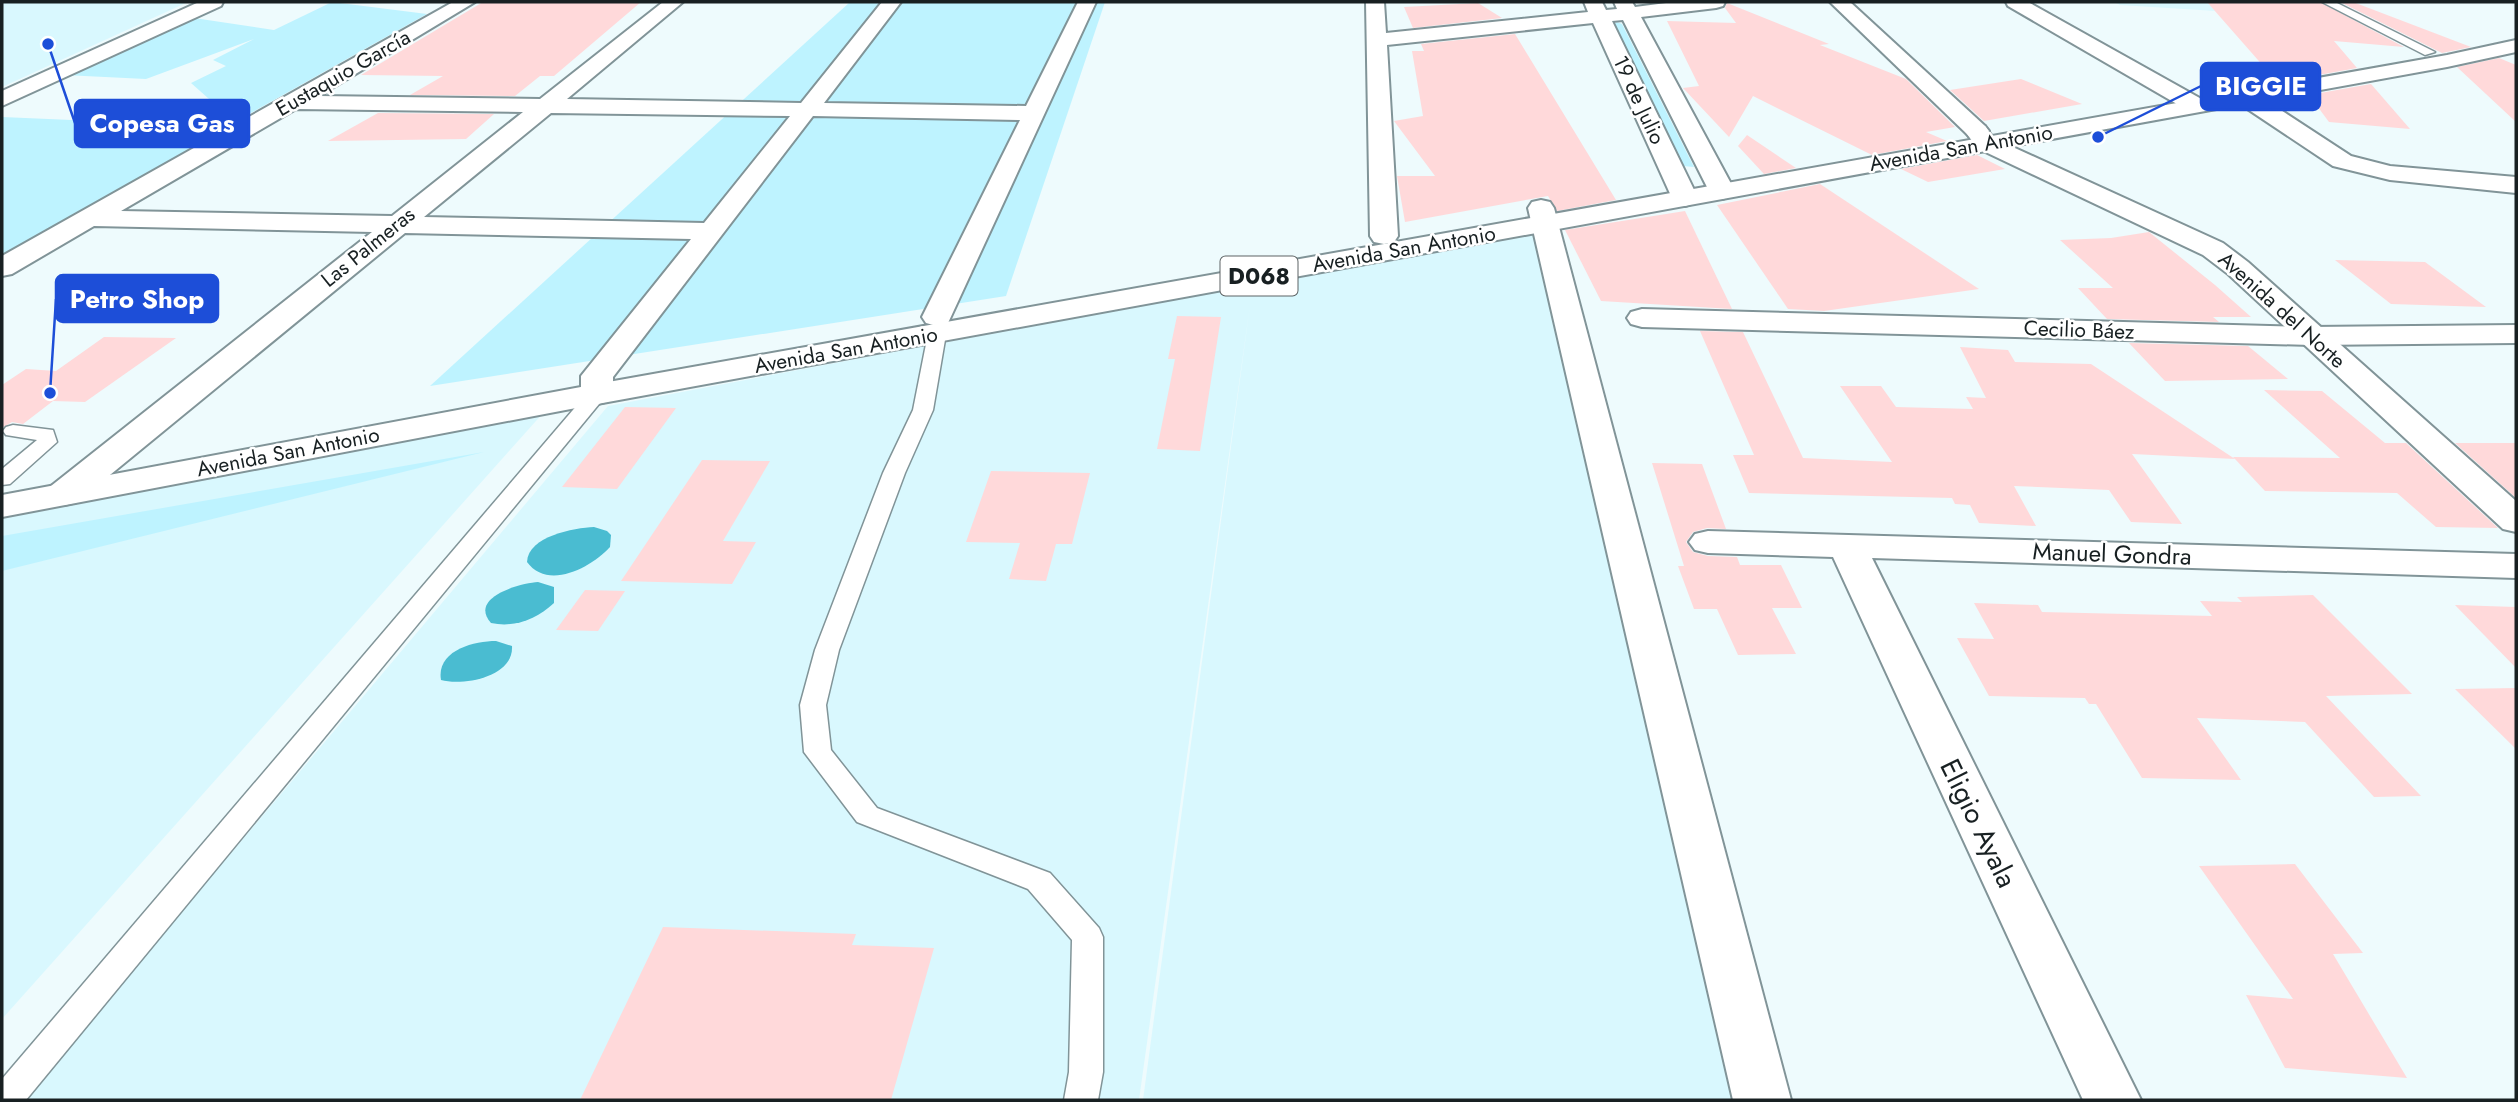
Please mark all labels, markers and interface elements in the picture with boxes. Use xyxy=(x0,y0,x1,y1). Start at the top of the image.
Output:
street label: Eustaquio García xyxy=(270,22,416,124)
street label: 19 de Julio xyxy=(1605,51,1673,149)
callout: BIGGIE xyxy=(2201,63,2320,110)
text: BIGGIE xyxy=(2215,67,2307,105)
callout: Copesa Gas xyxy=(75,100,249,147)
text: Copesa Gas xyxy=(89,104,235,142)
street label: Avenida San Antonio xyxy=(1867,117,2055,179)
street label: Las Palmeras xyxy=(315,200,421,294)
street label: Avenida San Antonio xyxy=(1310,218,1498,280)
street label: Avenida del Norte xyxy=(2212,245,2352,376)
road number: D068 xyxy=(1220,256,1298,296)
callout: Petro Shop xyxy=(56,275,218,322)
text: Petro Shop xyxy=(70,280,204,318)
street label: Cecilio Báez xyxy=(2023,313,2135,347)
street label: Avenida San Antonio xyxy=(752,319,940,381)
street label: Avenida San Antonio xyxy=(194,420,382,484)
street label: Manuel Gondra xyxy=(2032,533,2192,574)
street label: Eligio Ayala xyxy=(1930,752,2027,895)

